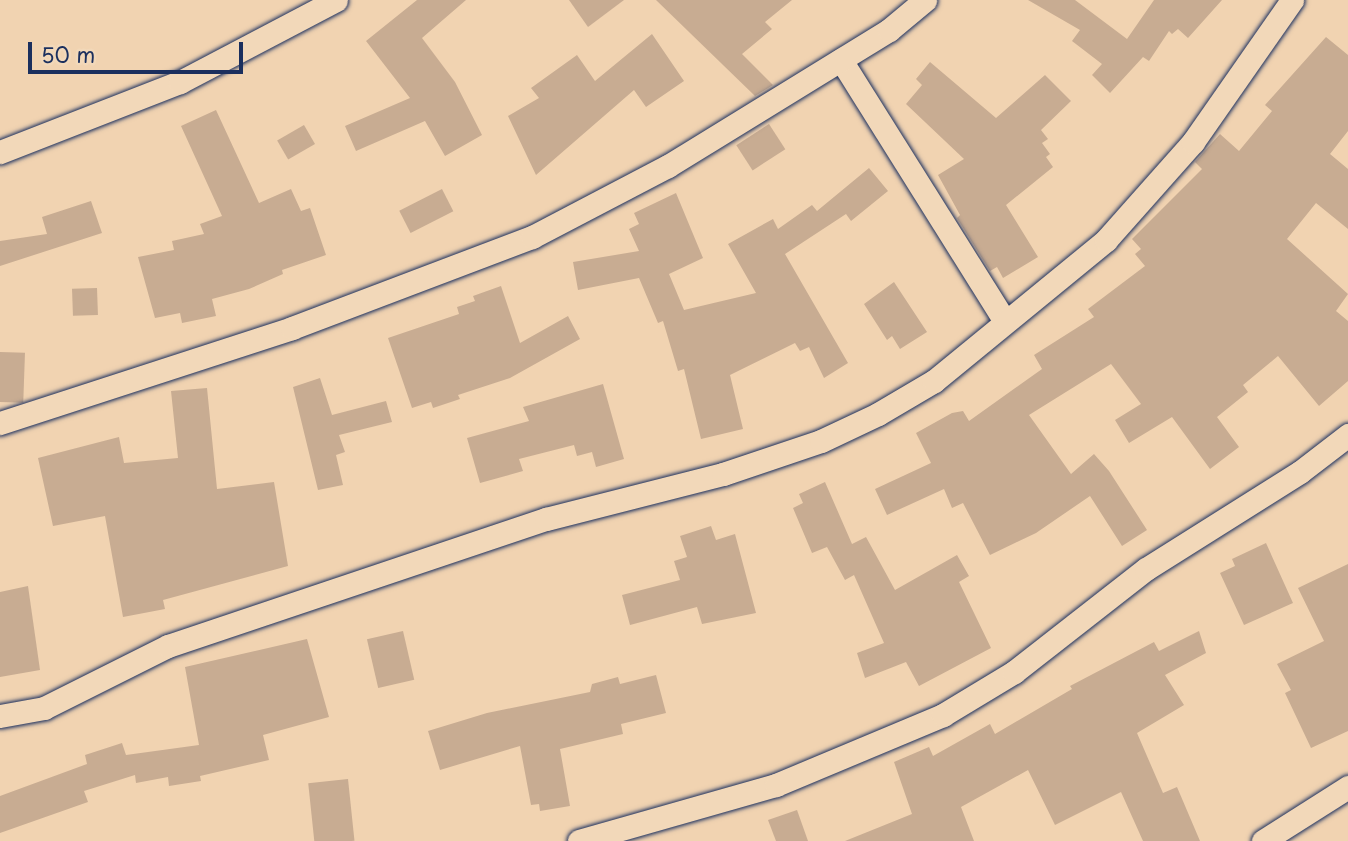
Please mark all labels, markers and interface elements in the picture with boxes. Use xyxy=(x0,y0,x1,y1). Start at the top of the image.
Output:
scale bar xyxy=(32,28,247,72)
text: 50 m xyxy=(41,38,95,70)

